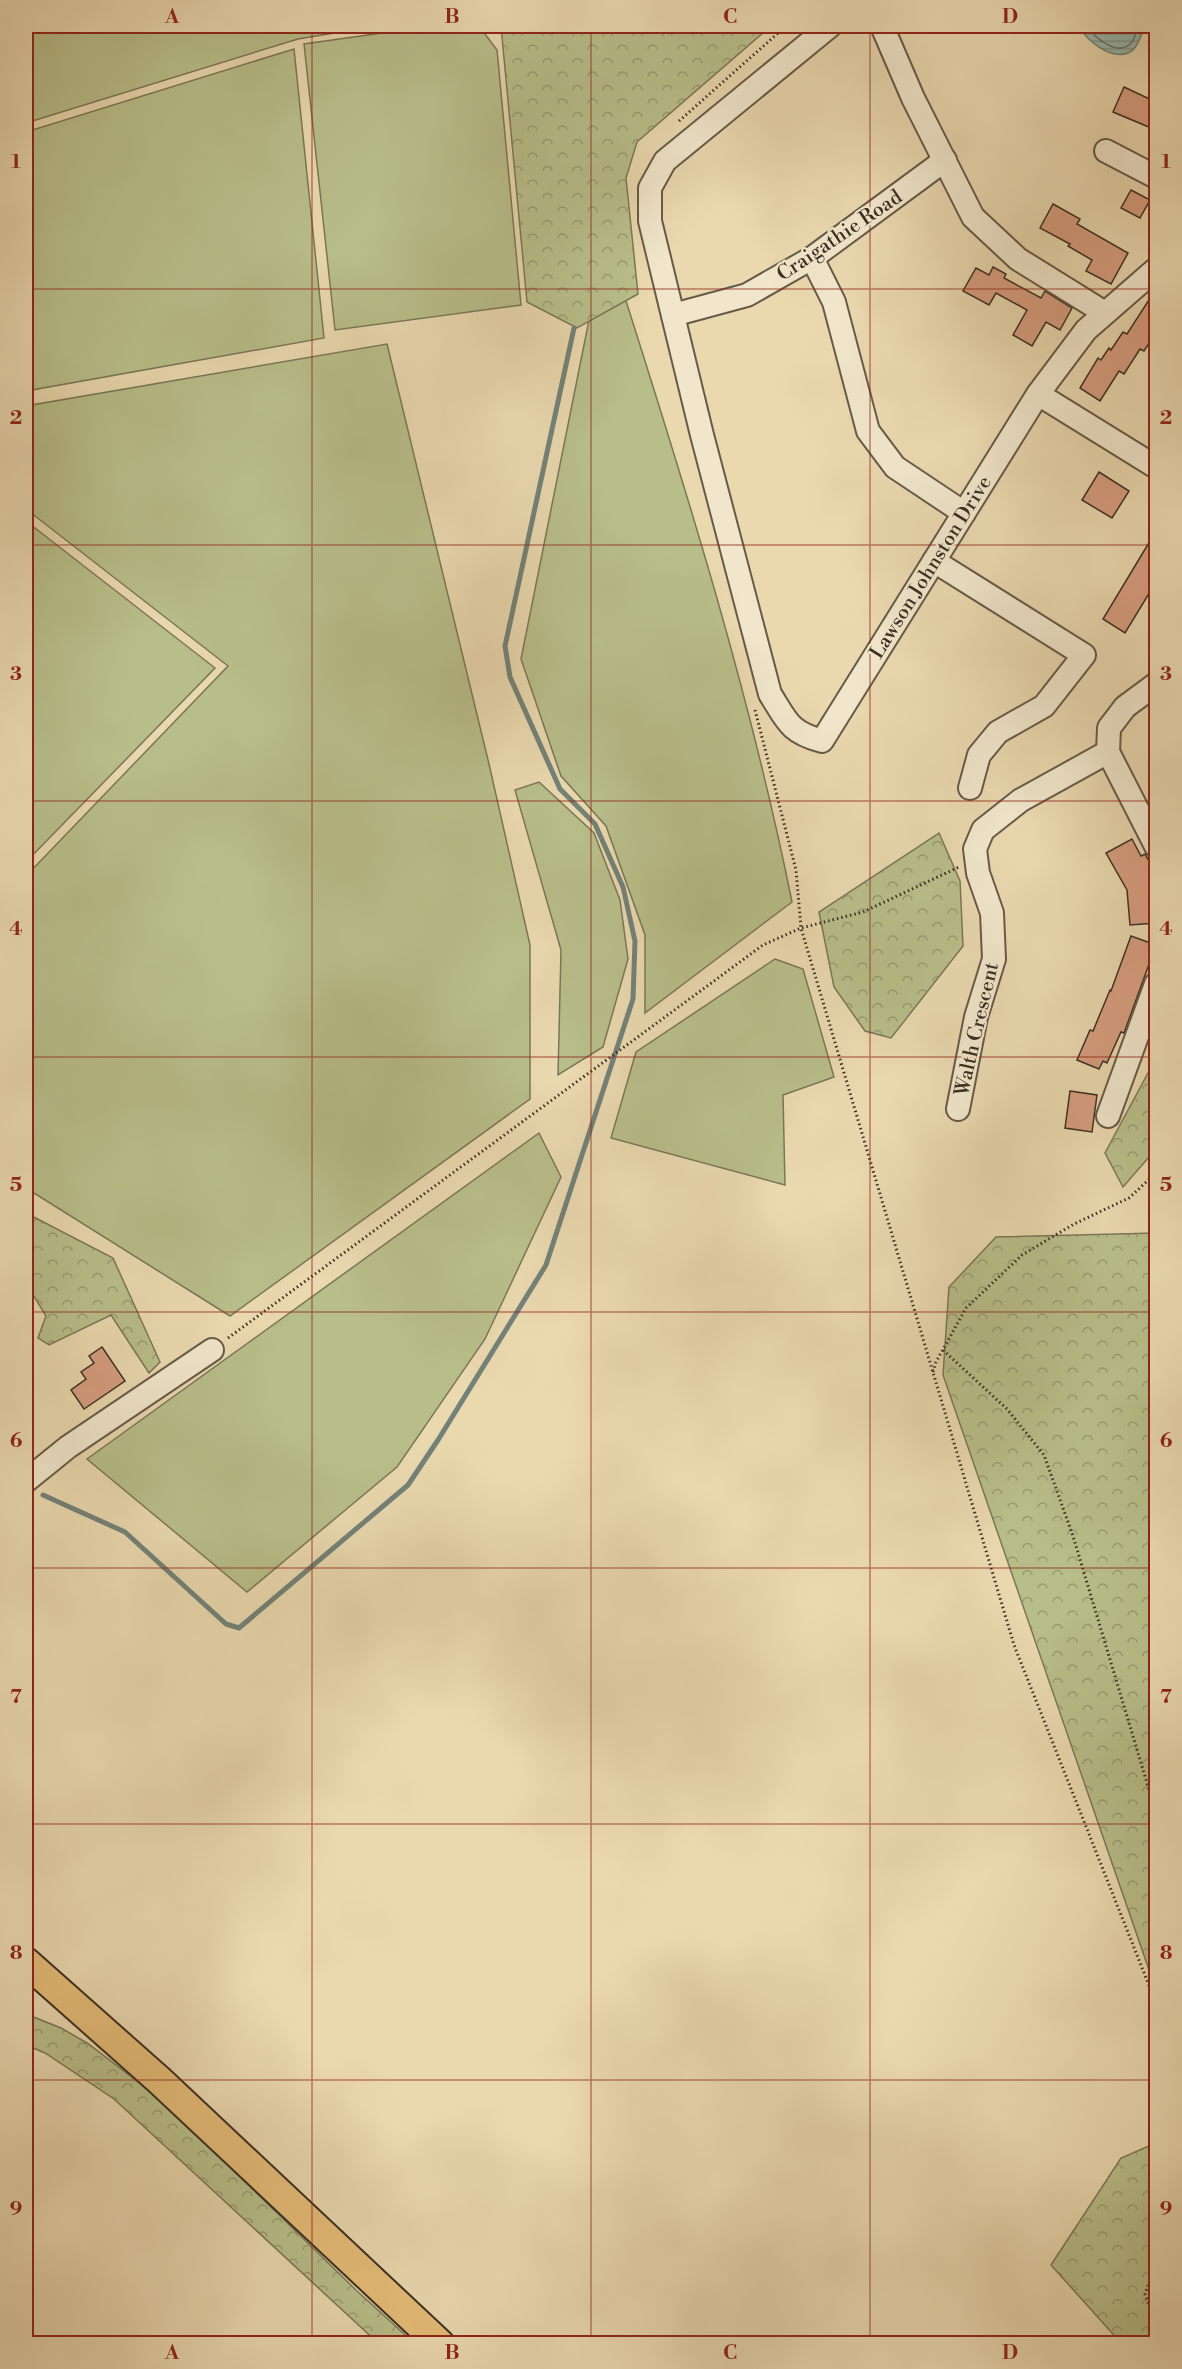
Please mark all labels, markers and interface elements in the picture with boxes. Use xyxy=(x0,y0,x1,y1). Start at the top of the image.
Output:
text: A xyxy=(164,5,180,30)
text: B xyxy=(444,5,460,30)
text: C xyxy=(723,5,737,30)
text: D xyxy=(1002,5,1018,30)
text: 1 xyxy=(11,150,21,175)
text: 1 xyxy=(1161,150,1171,175)
street label: Craigathie Road xyxy=(772,185,908,287)
text: 2 xyxy=(10,406,22,431)
text: 2 xyxy=(1160,406,1172,431)
street label: Lawson Johnston Drive xyxy=(865,472,998,664)
text: 3 xyxy=(10,662,22,687)
text: 3 xyxy=(1160,662,1172,687)
text: 4 xyxy=(9,917,23,942)
text: 4 xyxy=(1159,917,1173,942)
street label: Walth Crescent xyxy=(950,960,1005,1100)
text: 5 xyxy=(10,1173,22,1198)
text: 5 xyxy=(1160,1173,1172,1198)
text: 6 xyxy=(10,1429,23,1454)
text: 6 xyxy=(1160,1429,1173,1454)
text: 7 xyxy=(10,1685,22,1710)
text: 7 xyxy=(1160,1685,1172,1710)
text: 8 xyxy=(10,1941,23,1966)
text: 8 xyxy=(1160,1941,1173,1966)
text: 9 xyxy=(10,2197,22,2222)
text: 9 xyxy=(1160,2197,1172,2222)
text: A xyxy=(164,2341,180,2366)
text: B xyxy=(444,2341,460,2366)
text: C xyxy=(723,2341,737,2366)
text: D xyxy=(1002,2341,1018,2366)

